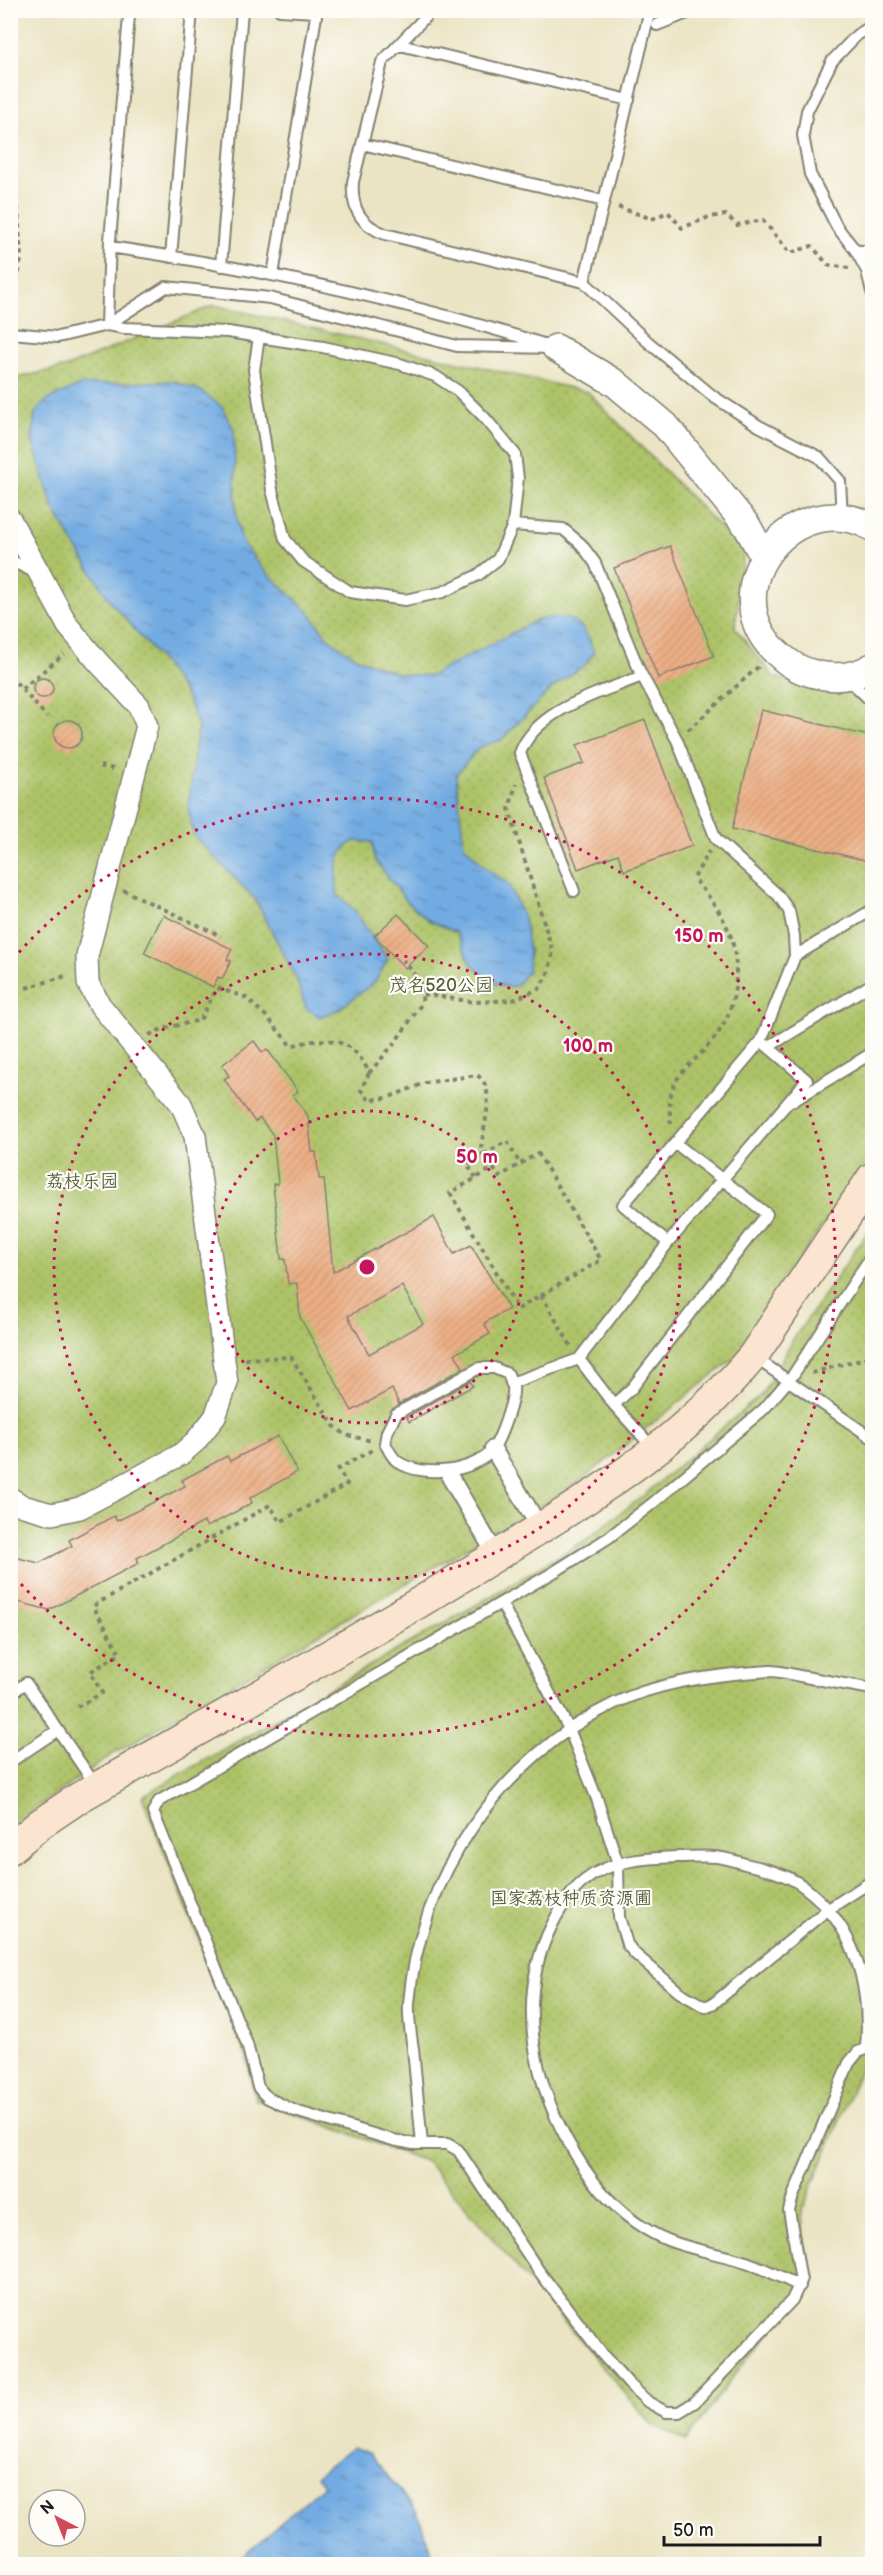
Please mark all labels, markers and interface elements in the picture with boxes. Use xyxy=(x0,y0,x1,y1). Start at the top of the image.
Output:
text: 150 m xyxy=(674,926,724,947)
park label: 茂名520公园 xyxy=(389,975,493,996)
text: 100 m xyxy=(563,1036,613,1057)
text: 50 m xyxy=(456,1147,498,1168)
park label: 荔枝乐园 xyxy=(46,1171,118,1192)
centre of rings xyxy=(357,1257,377,1277)
park label: 国家荔枝种质资源圃 xyxy=(490,1888,652,1909)
north arrow xyxy=(27,2488,87,2548)
text: N xyxy=(37,2497,59,2519)
scale bar xyxy=(664,2509,820,2547)
text: 50 m xyxy=(673,2520,714,2541)

